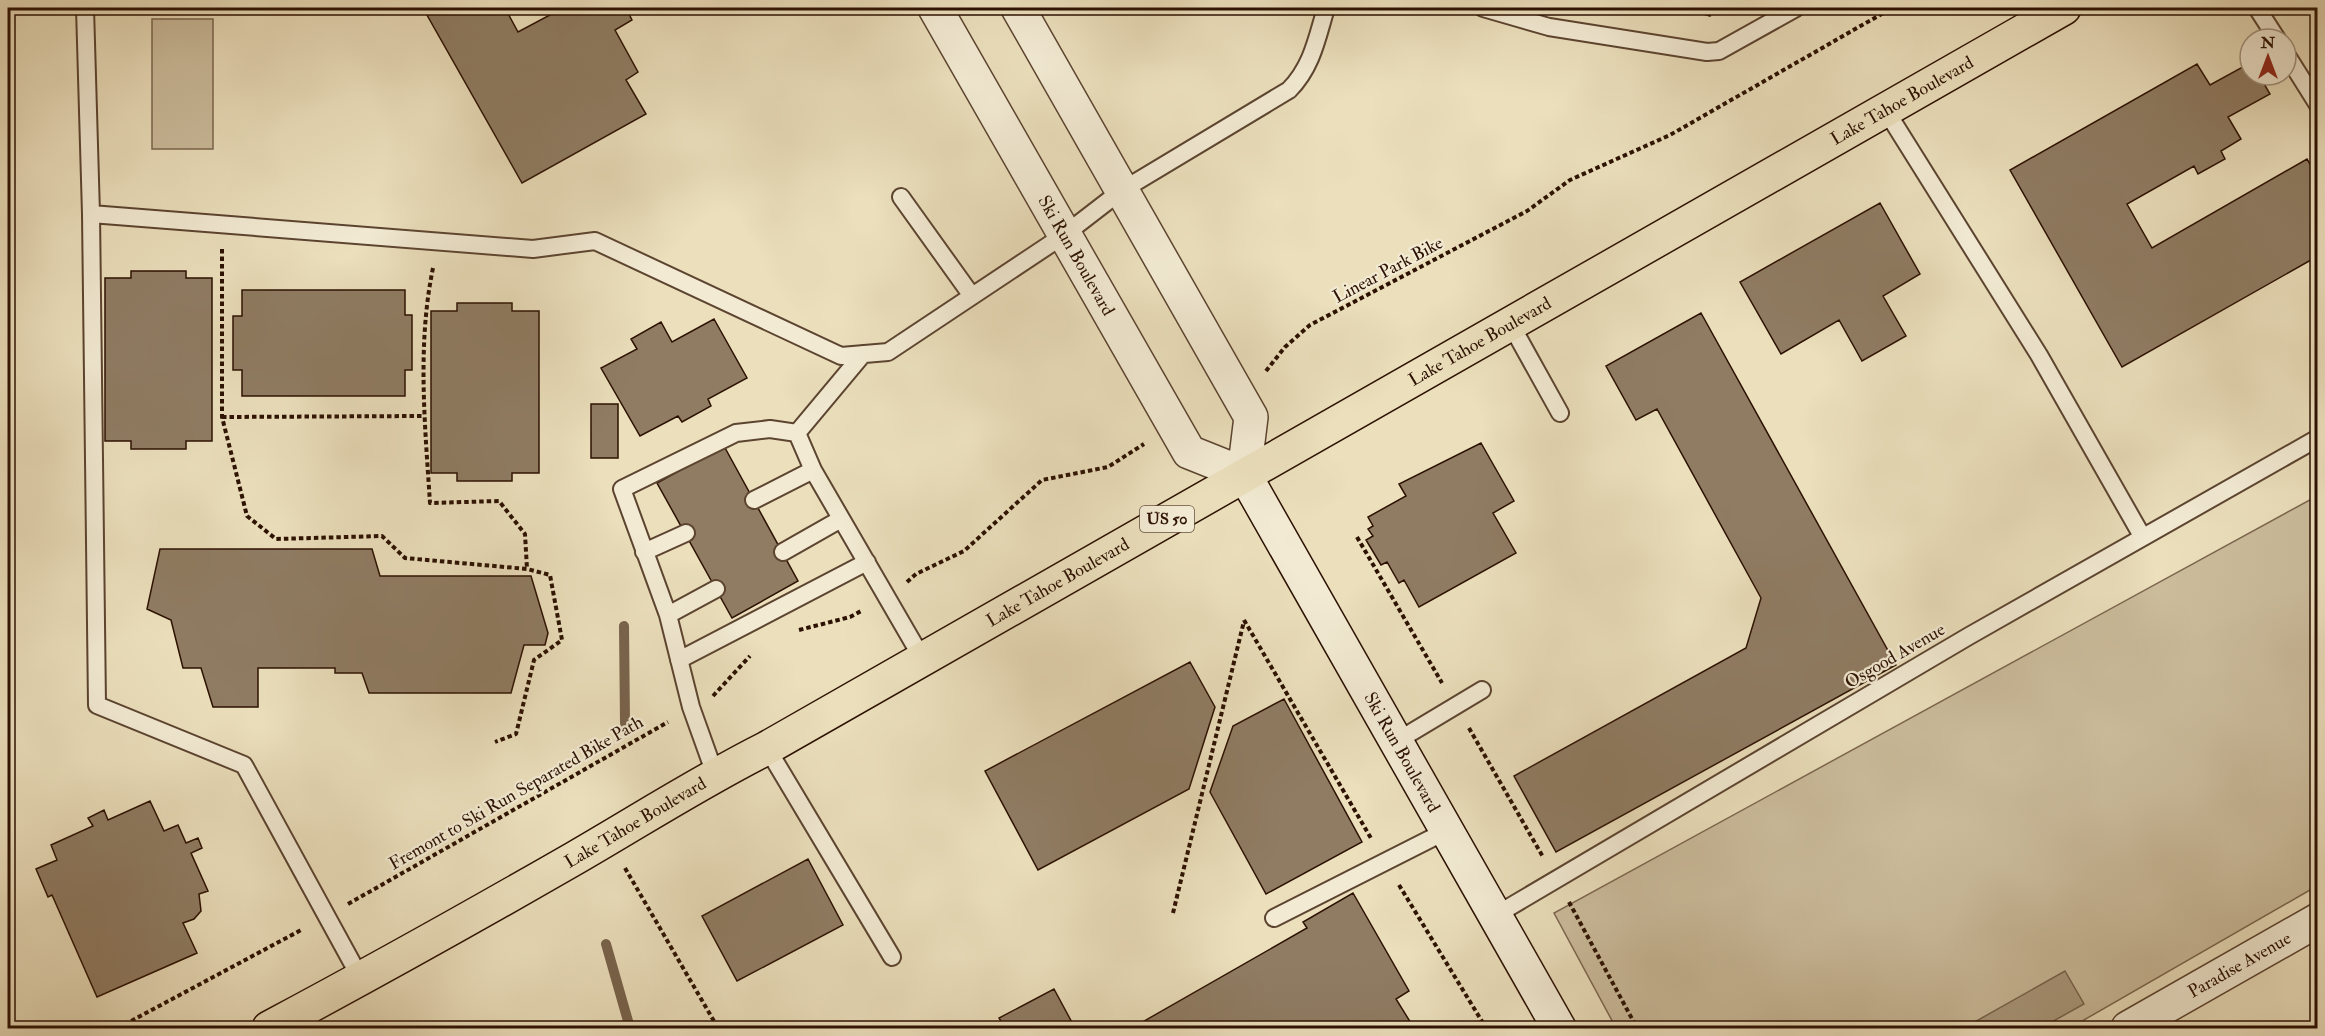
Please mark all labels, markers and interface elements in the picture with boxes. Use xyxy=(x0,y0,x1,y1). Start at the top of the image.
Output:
north arrow xyxy=(2238,27,2298,87)
text: N xyxy=(2260,33,2276,53)
street label: Lake Tahoe Boulevard xyxy=(1826,51,1978,150)
street label: Ski Run Boulevard xyxy=(1033,191,1120,320)
street label: Linear Park Bike xyxy=(1329,231,1447,309)
street label: Lake Tahoe Boulevard xyxy=(1404,291,1555,391)
road number: US 50 xyxy=(1140,506,1194,532)
street label: Lake Tahoe Boulevard xyxy=(982,532,1133,632)
street label: Osgood Avenue xyxy=(1841,618,1950,694)
street label: Ski Run Boulevard xyxy=(1359,688,1446,817)
street label: Fremont to Ski Run Separated Bike Path xyxy=(385,710,648,875)
street label: Lake Tahoe Boulevard xyxy=(560,772,710,873)
street label: Paradise Avenue xyxy=(2184,926,2295,1003)

